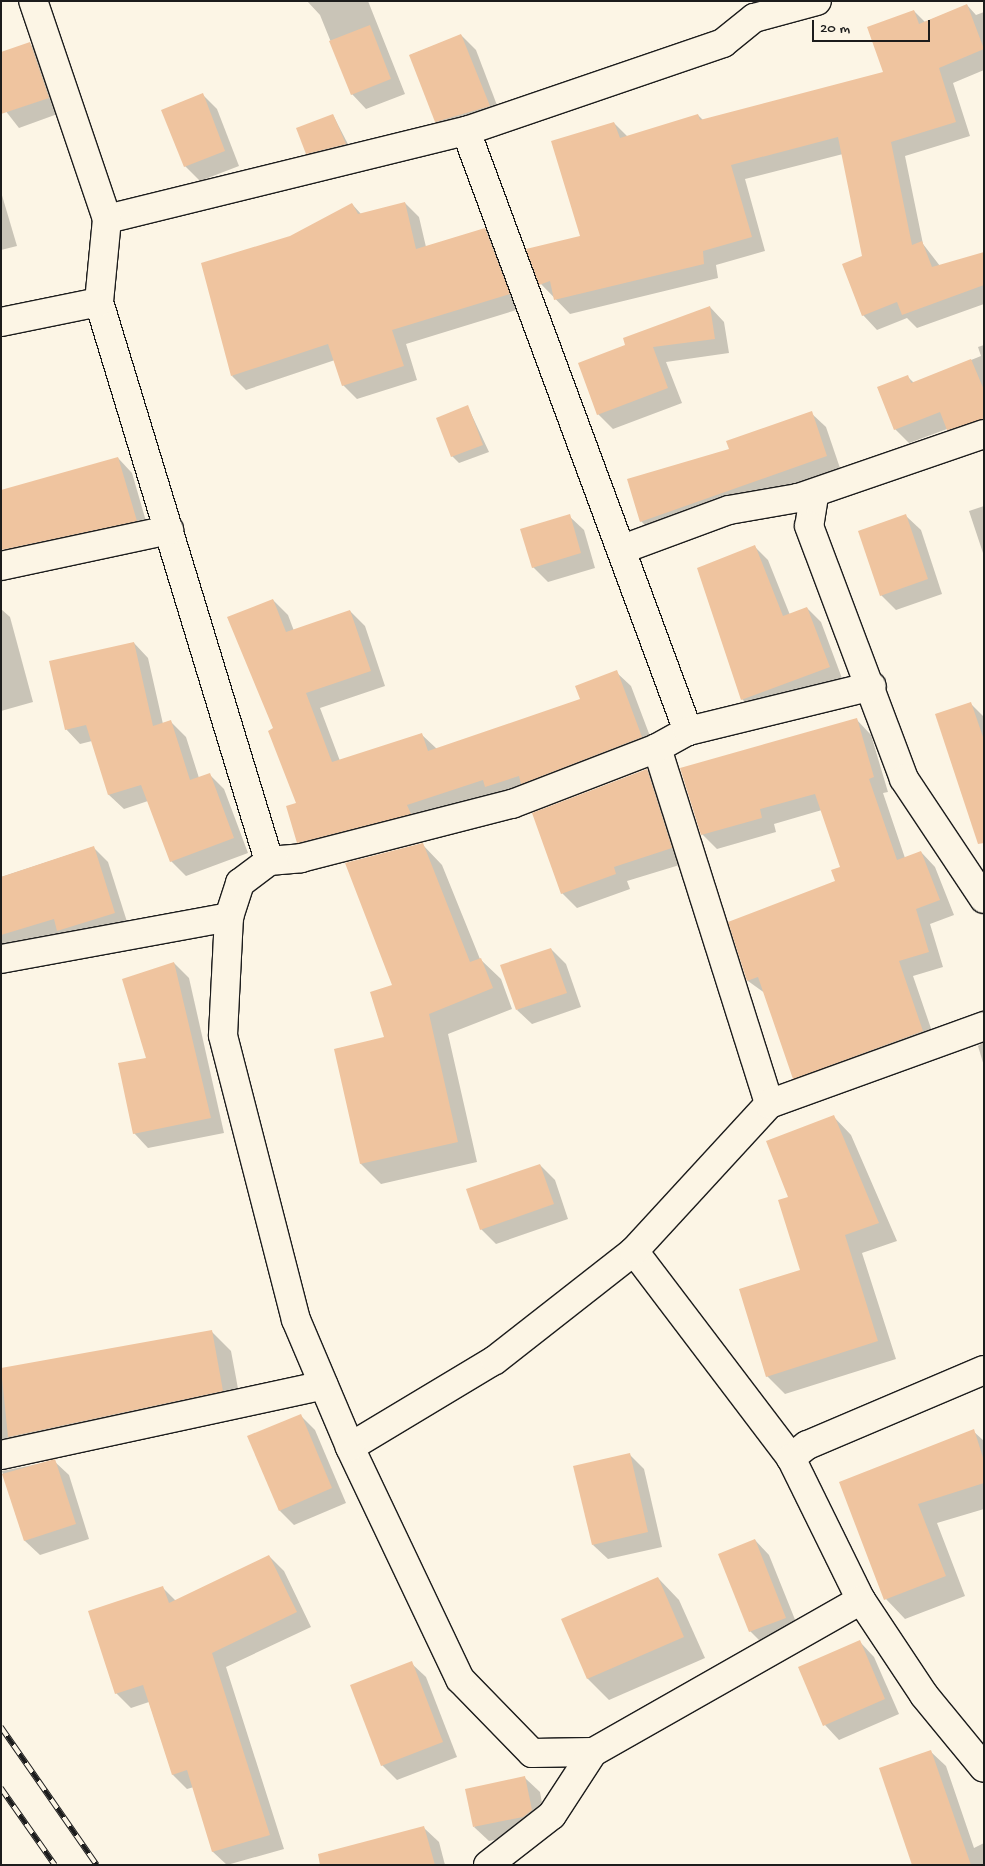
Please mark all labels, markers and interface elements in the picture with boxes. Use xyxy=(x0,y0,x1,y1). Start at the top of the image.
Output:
scale bar xyxy=(815,10,932,42)
text: 20 m xyxy=(820,20,850,38)

